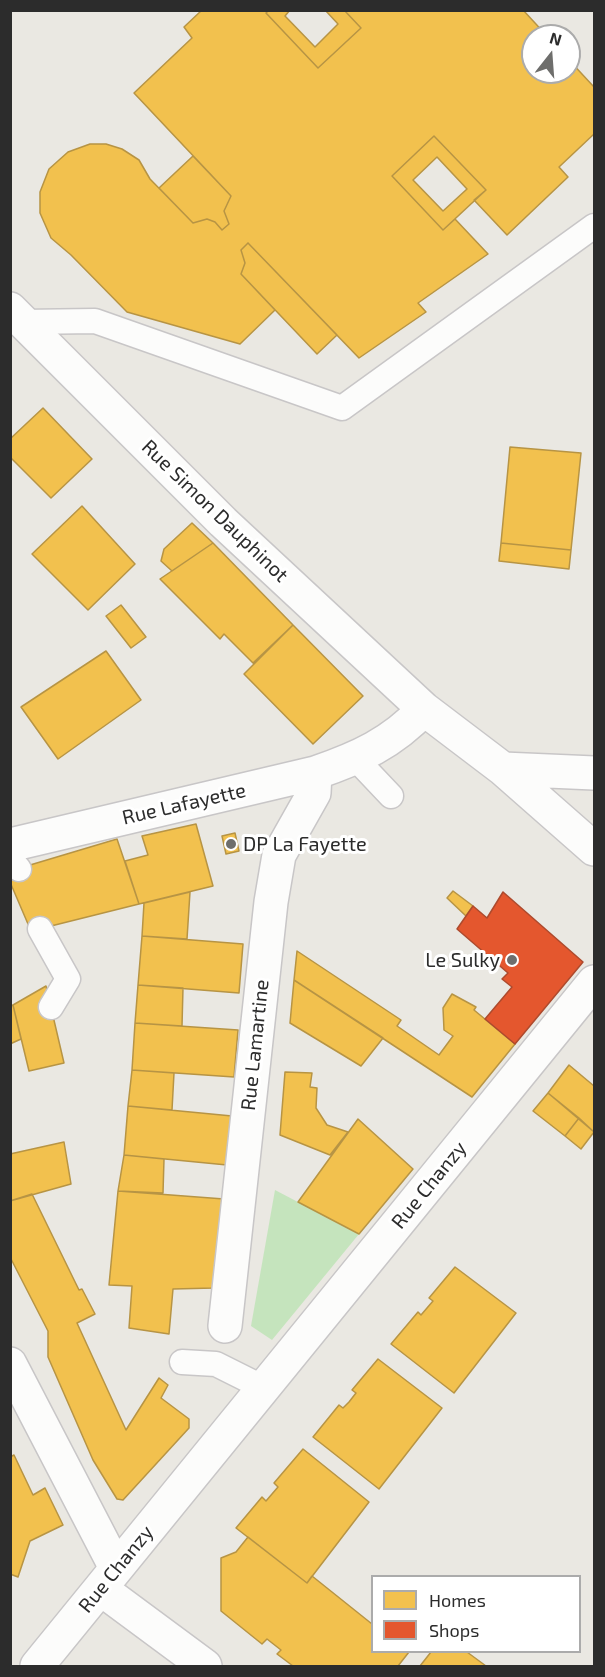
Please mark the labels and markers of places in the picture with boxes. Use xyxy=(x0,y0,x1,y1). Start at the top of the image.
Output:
place label: DP La Fayette xyxy=(243,832,367,856)
marker: DP La Fayette xyxy=(224,837,238,851)
place label: Le Sulky xyxy=(425,948,500,972)
marker: Le Sulky xyxy=(505,953,519,967)

